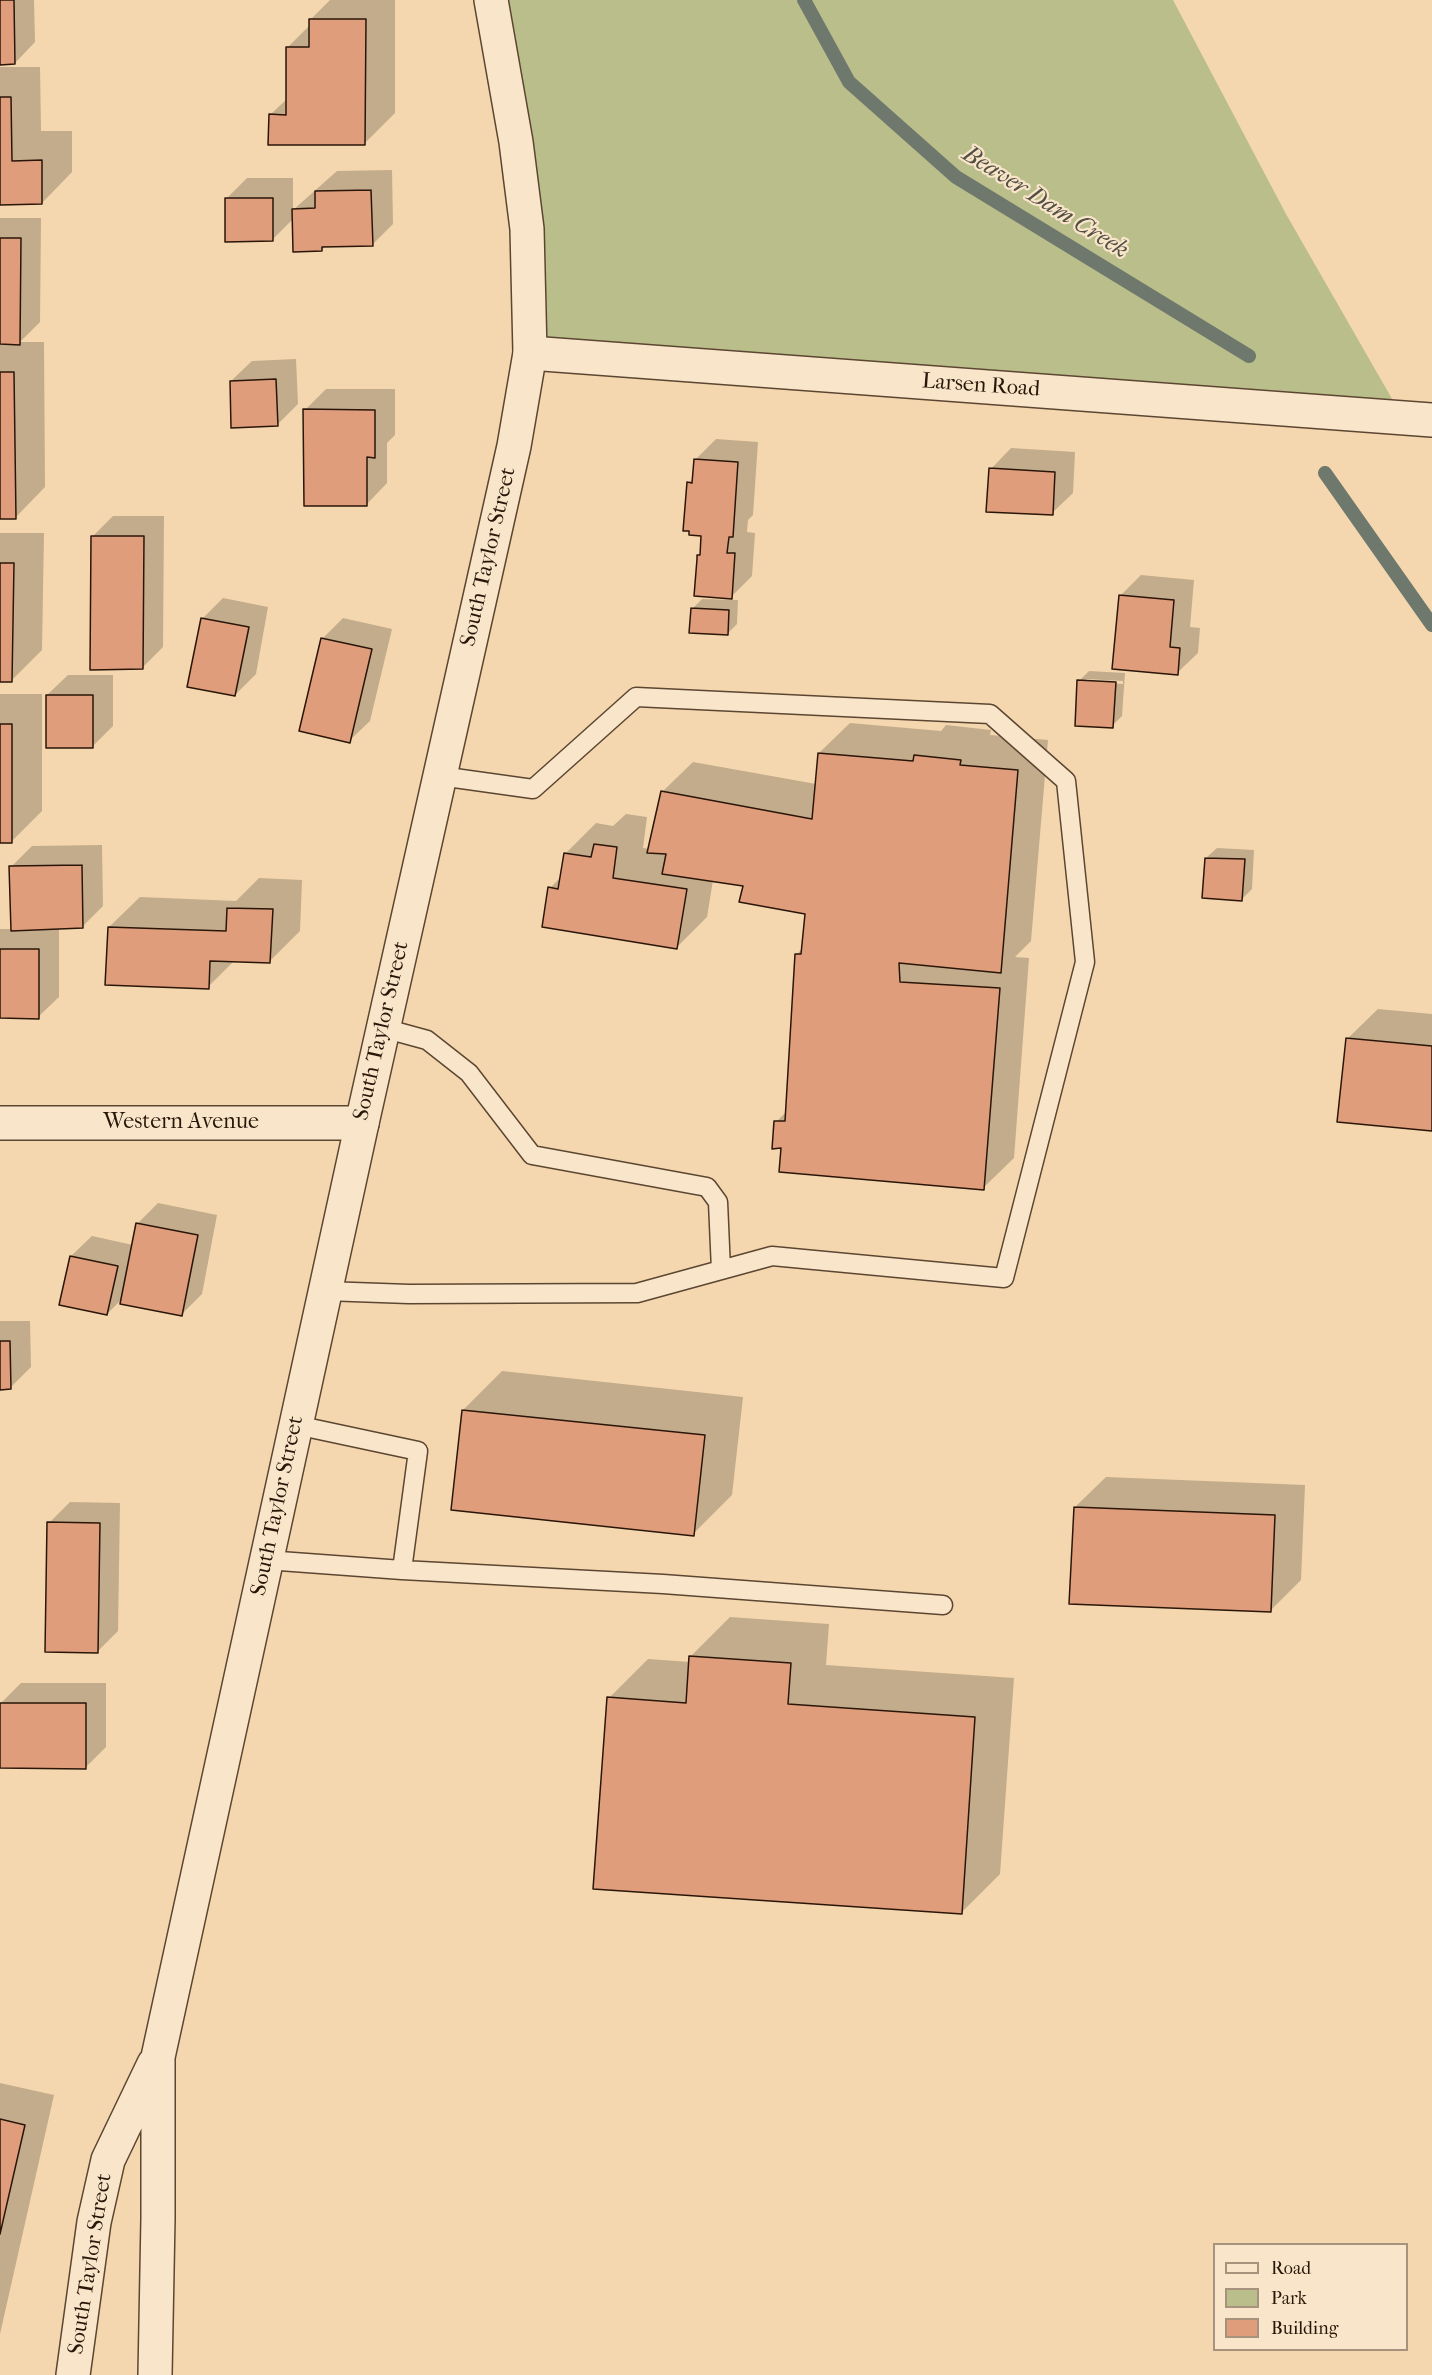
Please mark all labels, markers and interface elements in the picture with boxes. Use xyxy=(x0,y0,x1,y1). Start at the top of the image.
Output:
water label: Beaver Dam Creek xyxy=(957,140,1133,266)
street label: Larsen Road xyxy=(921,369,1041,403)
street label: South Taylor Street xyxy=(456,465,522,649)
street label: South Taylor Street xyxy=(349,939,415,1123)
street label: Western Avenue xyxy=(103,1110,259,1136)
street label: South Taylor Street xyxy=(246,1414,310,1598)
street label: South Taylor Street xyxy=(64,2172,118,2356)
legend xyxy=(1213,2243,1408,2351)
text: Road xyxy=(1271,2258,1311,2279)
text: Park xyxy=(1271,2288,1307,2309)
text: Building xyxy=(1271,2318,1338,2339)

